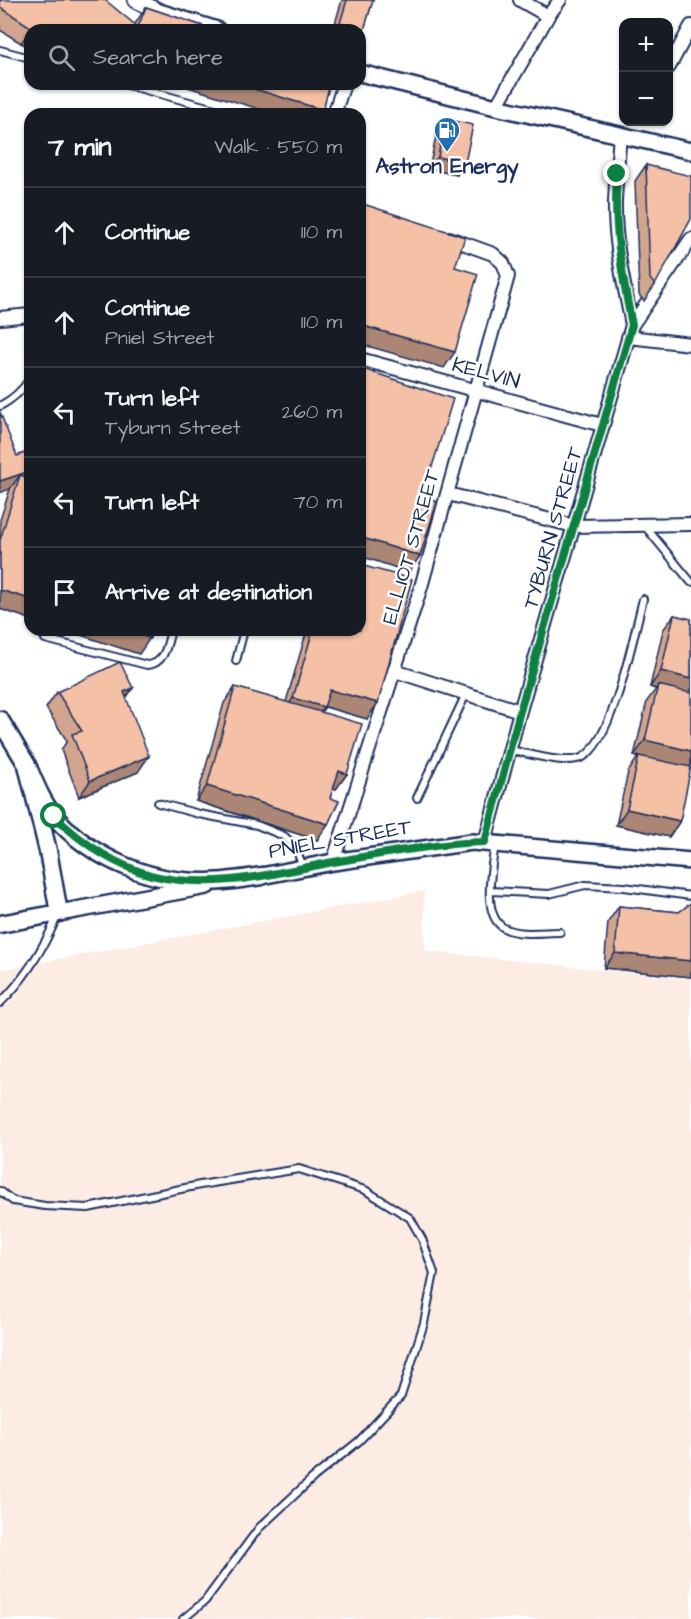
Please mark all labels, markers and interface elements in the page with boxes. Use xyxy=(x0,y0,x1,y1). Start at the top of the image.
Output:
map controls xyxy=(619,18,673,126)
button: + xyxy=(619,18,673,72)
search box xyxy=(24,24,366,90)
icon: search xyxy=(45,41,78,74)
text: Search here xyxy=(93,42,223,73)
button: − xyxy=(619,72,673,126)
fuel station icon: Astron Energy xyxy=(432,115,462,153)
text: 7 min xyxy=(48,129,112,165)
text: Walk · 550 m xyxy=(214,133,342,161)
place label: Astron Energy xyxy=(375,152,519,184)
route end xyxy=(603,160,629,186)
icon: ahead xyxy=(48,216,81,249)
text: Continue xyxy=(105,217,190,248)
text: 110 m xyxy=(301,218,342,246)
text: Continue xyxy=(105,293,190,324)
icon: ahead xyxy=(48,306,81,339)
text: 110 m xyxy=(301,308,342,336)
text: Pniel Street xyxy=(105,324,214,352)
street label: KELVIN xyxy=(449,350,523,396)
text: Turn left xyxy=(105,383,199,414)
icon: left xyxy=(48,396,81,429)
text: 260 m xyxy=(282,398,342,426)
text: Tyburn Street xyxy=(105,414,241,442)
street label: TYBURN STREET xyxy=(516,443,590,612)
street label: ELLIOT STREET xyxy=(375,465,447,628)
icon: left xyxy=(48,486,81,519)
text: Turn left xyxy=(105,487,199,518)
text: 70 m xyxy=(294,488,342,516)
icon: arrive xyxy=(48,576,81,609)
text: Arrive at destination xyxy=(105,577,312,608)
route start xyxy=(40,802,66,828)
street label: PNIEL STREET xyxy=(266,812,415,866)

